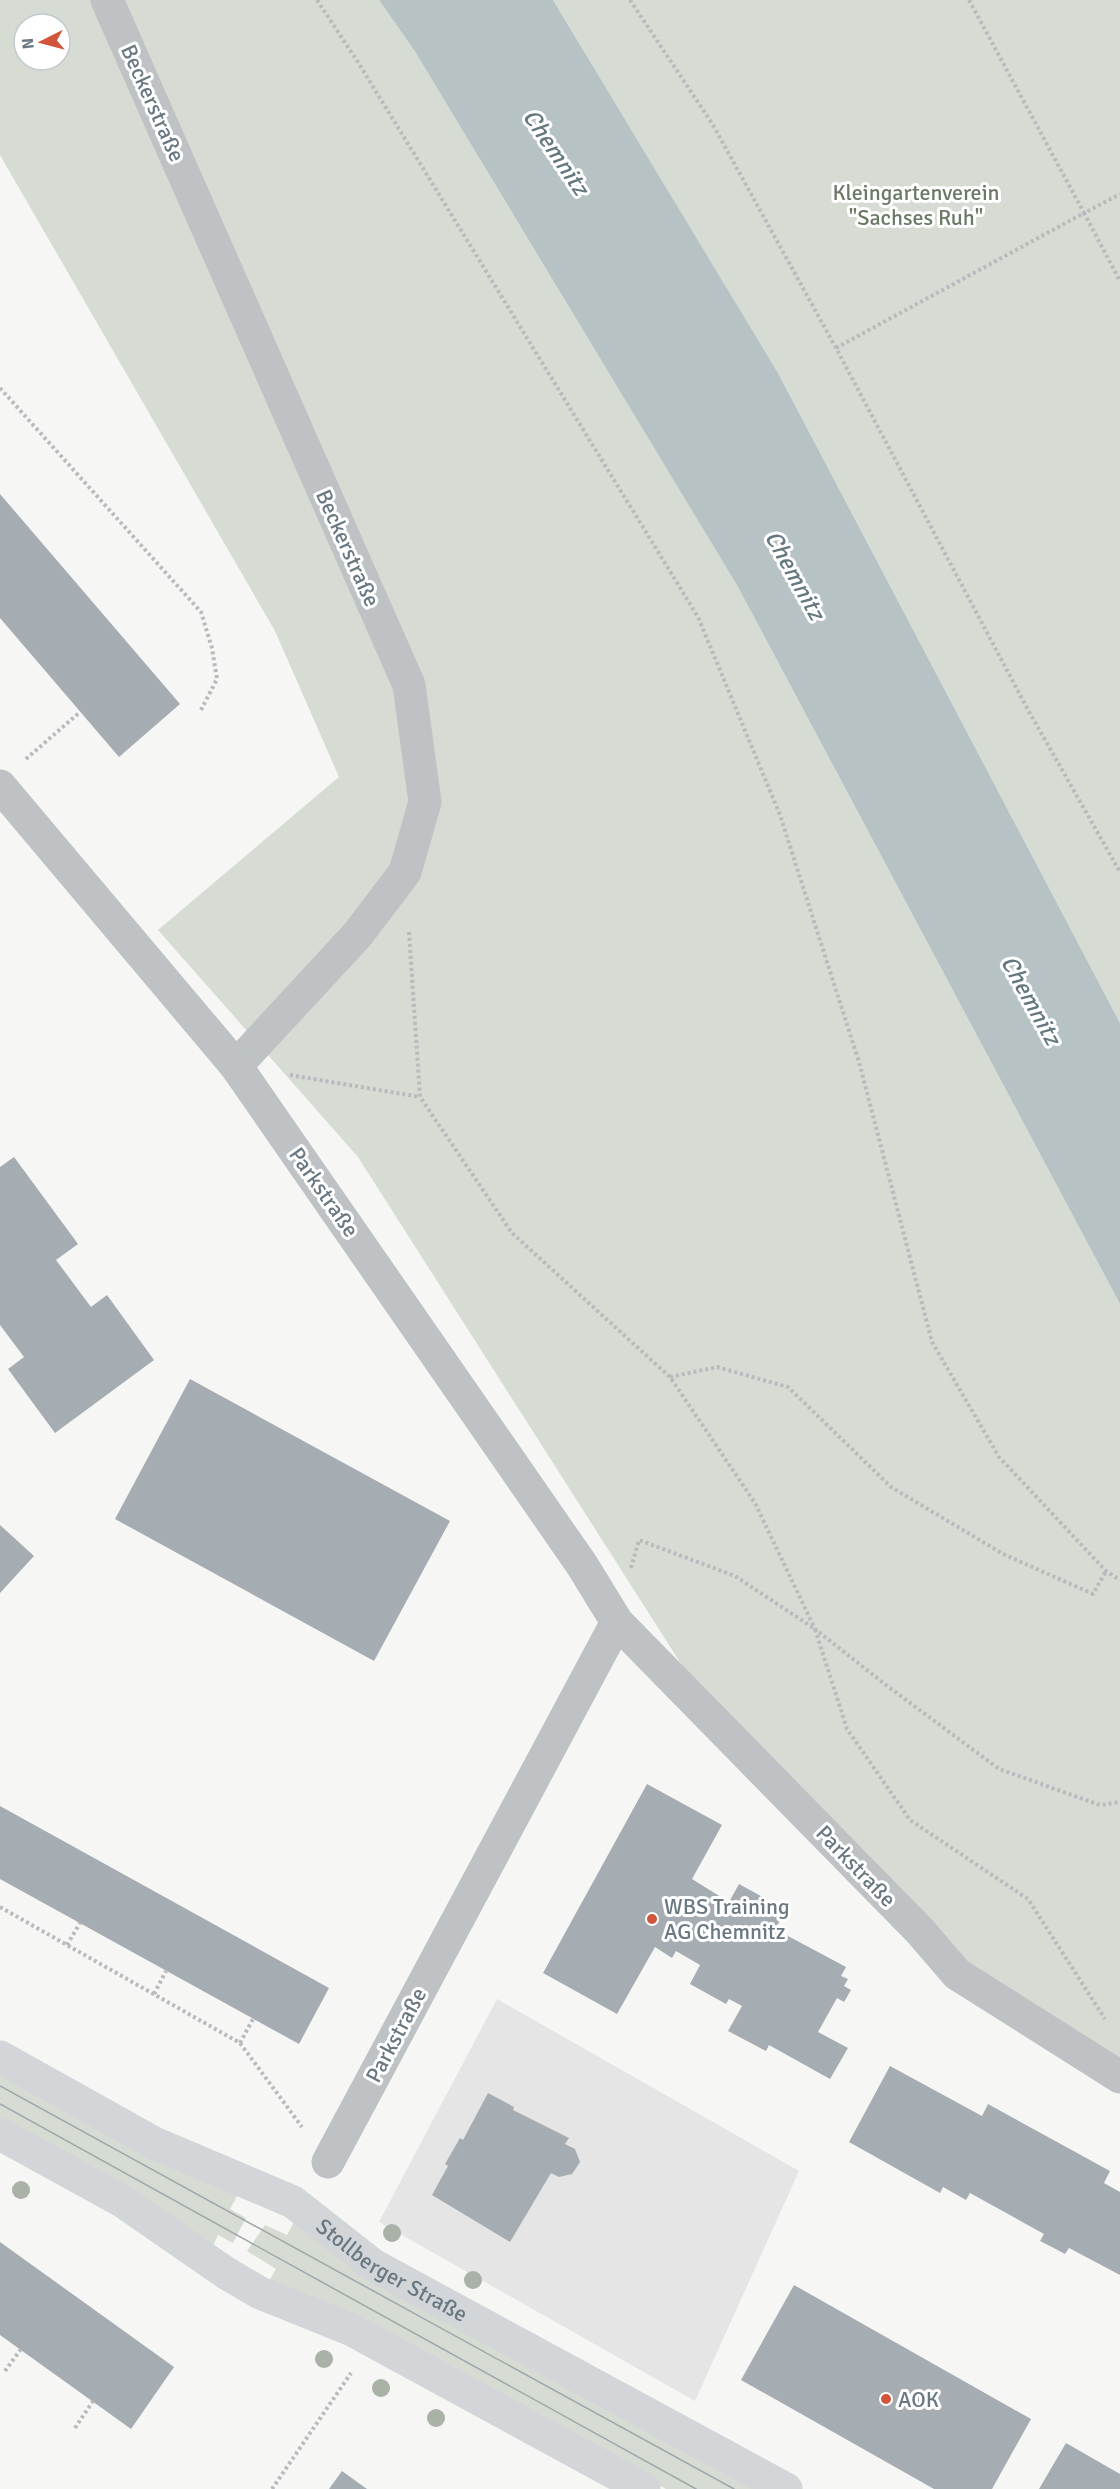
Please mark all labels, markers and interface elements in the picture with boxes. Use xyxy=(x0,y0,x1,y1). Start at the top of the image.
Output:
north arrow xyxy=(12,12,72,72)
text: N xyxy=(18,37,39,50)
street label: Beckerstraße xyxy=(115,40,191,166)
water label: Chemnitz xyxy=(516,103,597,203)
park label: Kleingartenverein "Sachses Ruh" xyxy=(832,179,1000,231)
street label: Beckerstraße xyxy=(310,485,386,611)
water label: Chemnitz xyxy=(758,525,833,627)
water label: Chemnitz xyxy=(994,950,1069,1052)
street label: Parkstraße xyxy=(283,1142,365,1242)
street label: Parkstraße xyxy=(810,1819,902,1913)
place label: WBS Training AG Chemnitz xyxy=(664,1893,790,1945)
marker: WBS Training AG Chemnitz xyxy=(645,1912,659,1926)
street label: Parkstraße xyxy=(360,1983,432,2087)
street label: Stollberger Straße xyxy=(311,2212,472,2327)
place label: AOK xyxy=(898,2386,939,2413)
marker: AOK xyxy=(879,2392,893,2406)

